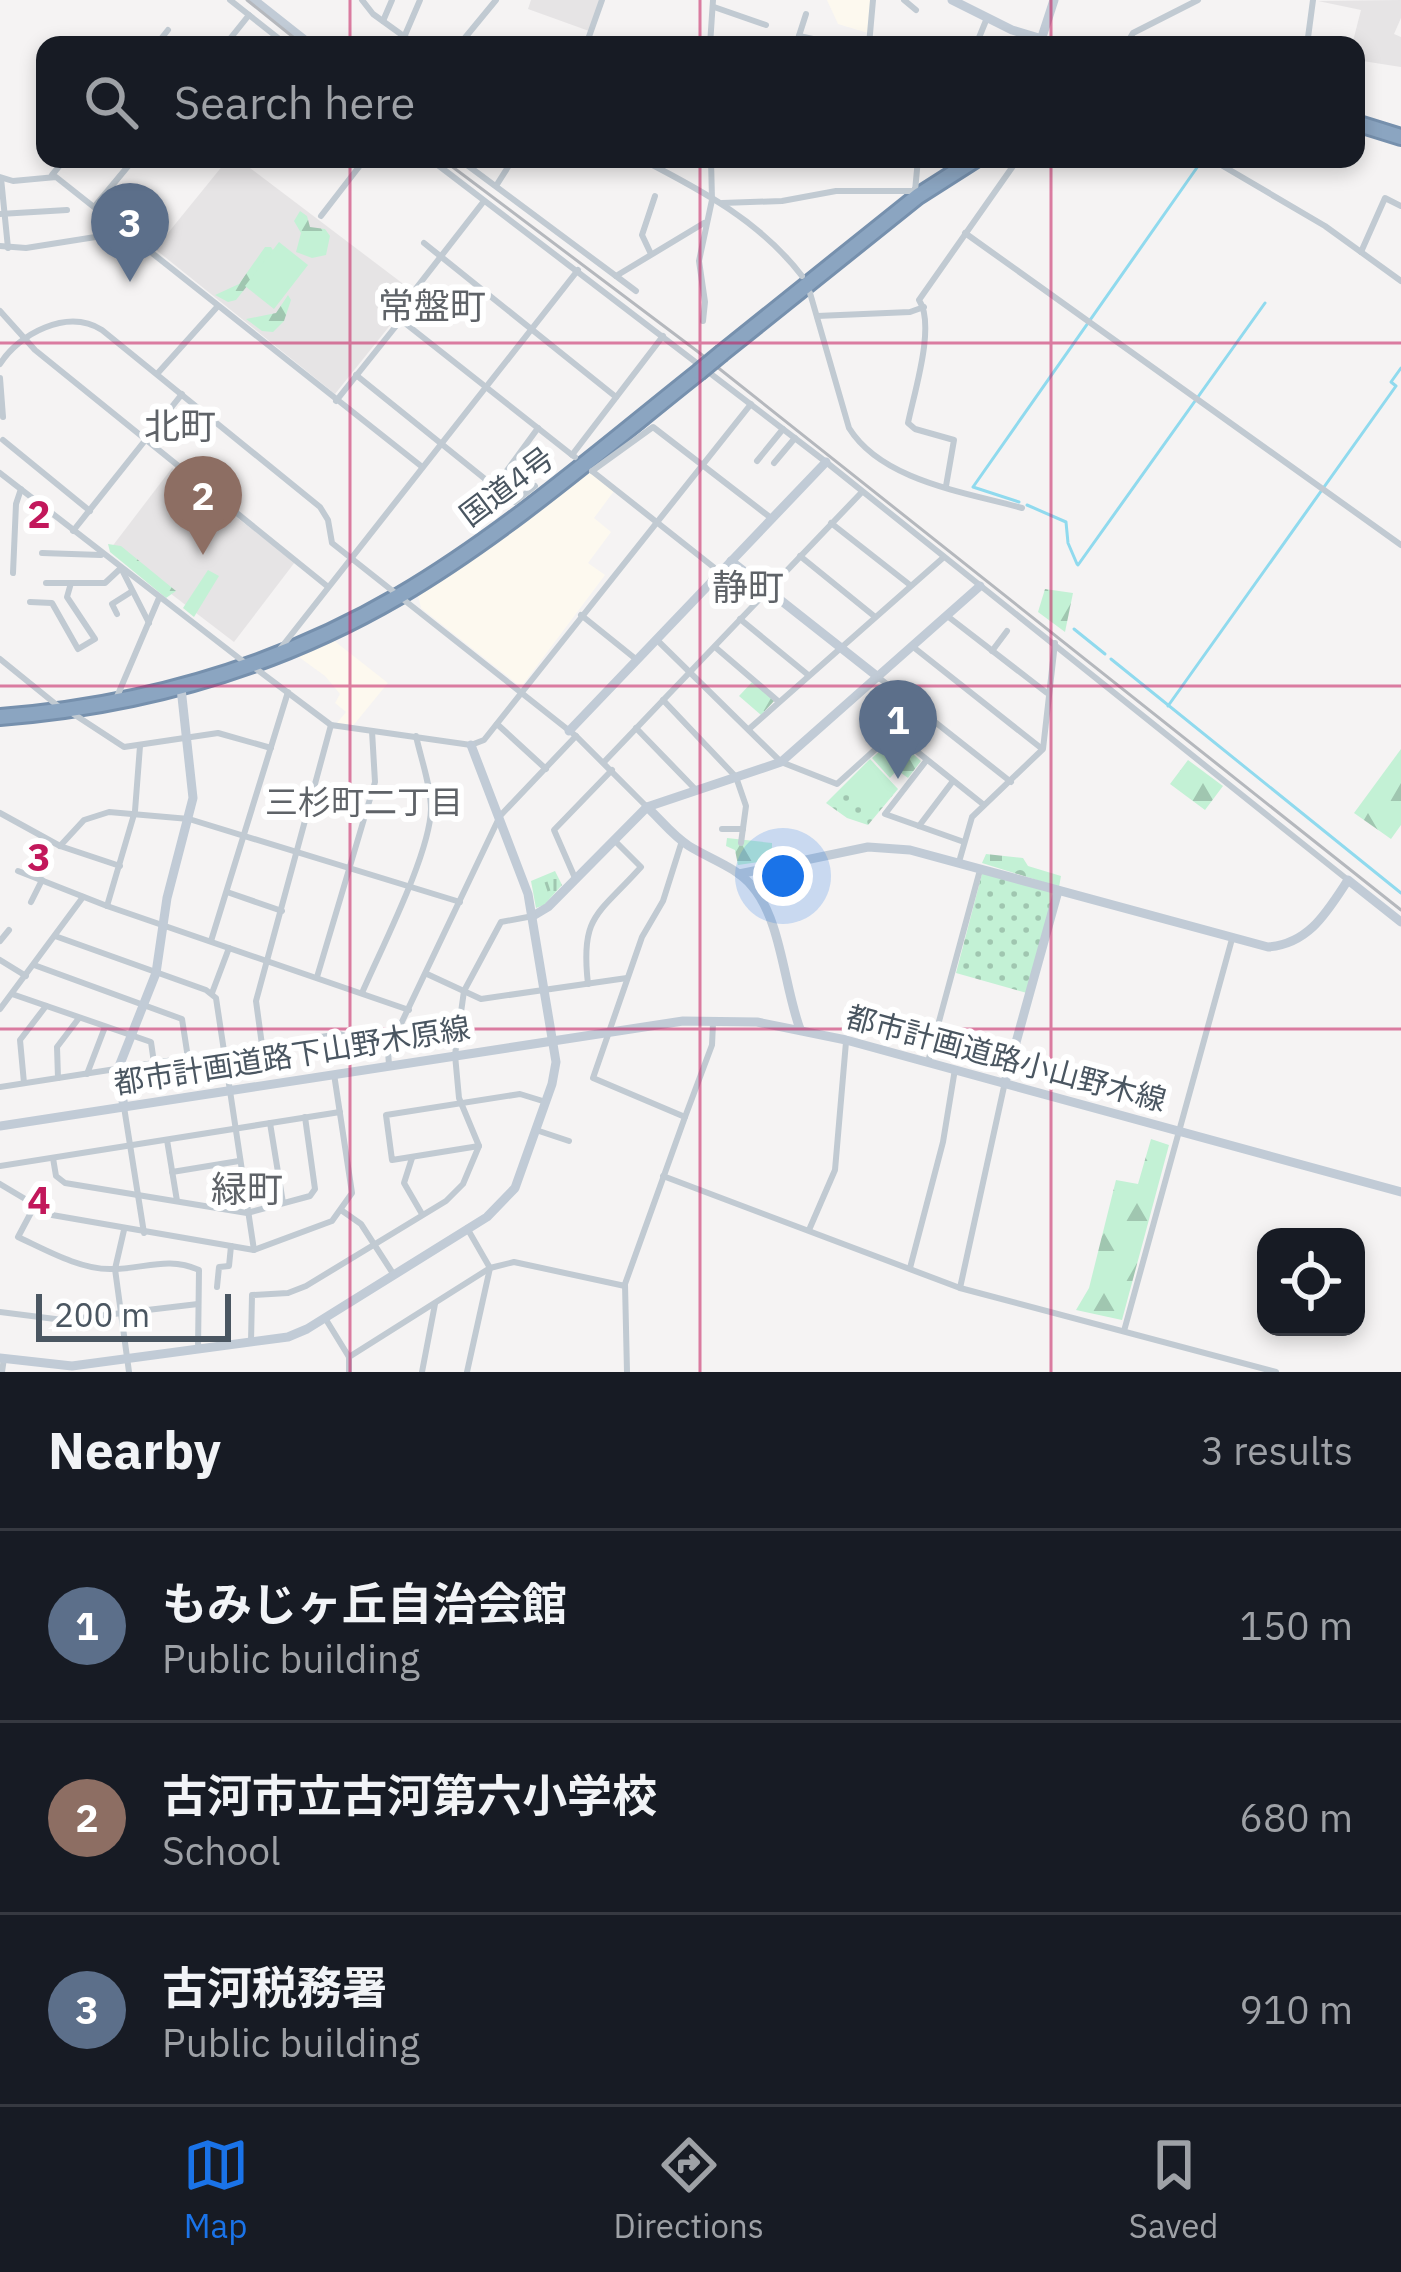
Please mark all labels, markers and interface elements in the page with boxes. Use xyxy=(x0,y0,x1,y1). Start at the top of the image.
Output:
search box xyxy=(36,36,1365,168)
icon: search xyxy=(78,69,144,135)
text: Search here xyxy=(174,73,415,131)
pin: 3 xyxy=(91,183,169,282)
district label: 常盤町 xyxy=(378,282,486,329)
district label: 北町 xyxy=(144,402,216,449)
street label: 国道4号 xyxy=(451,438,561,534)
pin: 2 xyxy=(164,456,242,555)
text: 2 xyxy=(27,488,51,539)
district label: 静町 xyxy=(712,563,784,610)
pin: 1 xyxy=(859,680,937,779)
district label: 三杉町二丁目 xyxy=(265,780,463,823)
text: 3 xyxy=(27,831,51,882)
your location xyxy=(753,846,813,906)
street label: 都市計画道路小山野木線 xyxy=(842,996,1171,1119)
street label: 都市計画道路下山野木原線 xyxy=(111,1007,473,1102)
district label: 緑町 xyxy=(211,1165,283,1212)
text: 4 xyxy=(27,1174,51,1225)
map controls xyxy=(1257,1228,1365,1336)
button: locate xyxy=(1257,1228,1365,1336)
scale bar xyxy=(36,1288,231,1341)
text: 200 m xyxy=(54,1293,150,1336)
text: Nearby xyxy=(48,1417,221,1483)
text: 3 results xyxy=(1201,1425,1353,1476)
text: もみじヶ丘自治会館 xyxy=(162,1574,567,1632)
text: 1 xyxy=(75,1600,99,1651)
text: 150 m xyxy=(1240,1600,1353,1651)
text: Public building xyxy=(162,1633,420,1684)
text: 古河市立古河第六小学校 xyxy=(162,1766,657,1824)
text: 2 xyxy=(75,1792,99,1843)
text: 680 m xyxy=(1240,1792,1353,1843)
text: School xyxy=(162,1825,281,1876)
text: 古河税務署 xyxy=(162,1958,387,2016)
text: 3 xyxy=(75,1984,99,2035)
text: 910 m xyxy=(1240,1984,1353,2035)
text: Public building xyxy=(162,2017,420,2068)
tab: Map xyxy=(183,2132,249,2247)
tab: Directions xyxy=(614,2132,764,2247)
tab: Saved xyxy=(1129,2132,1218,2247)

